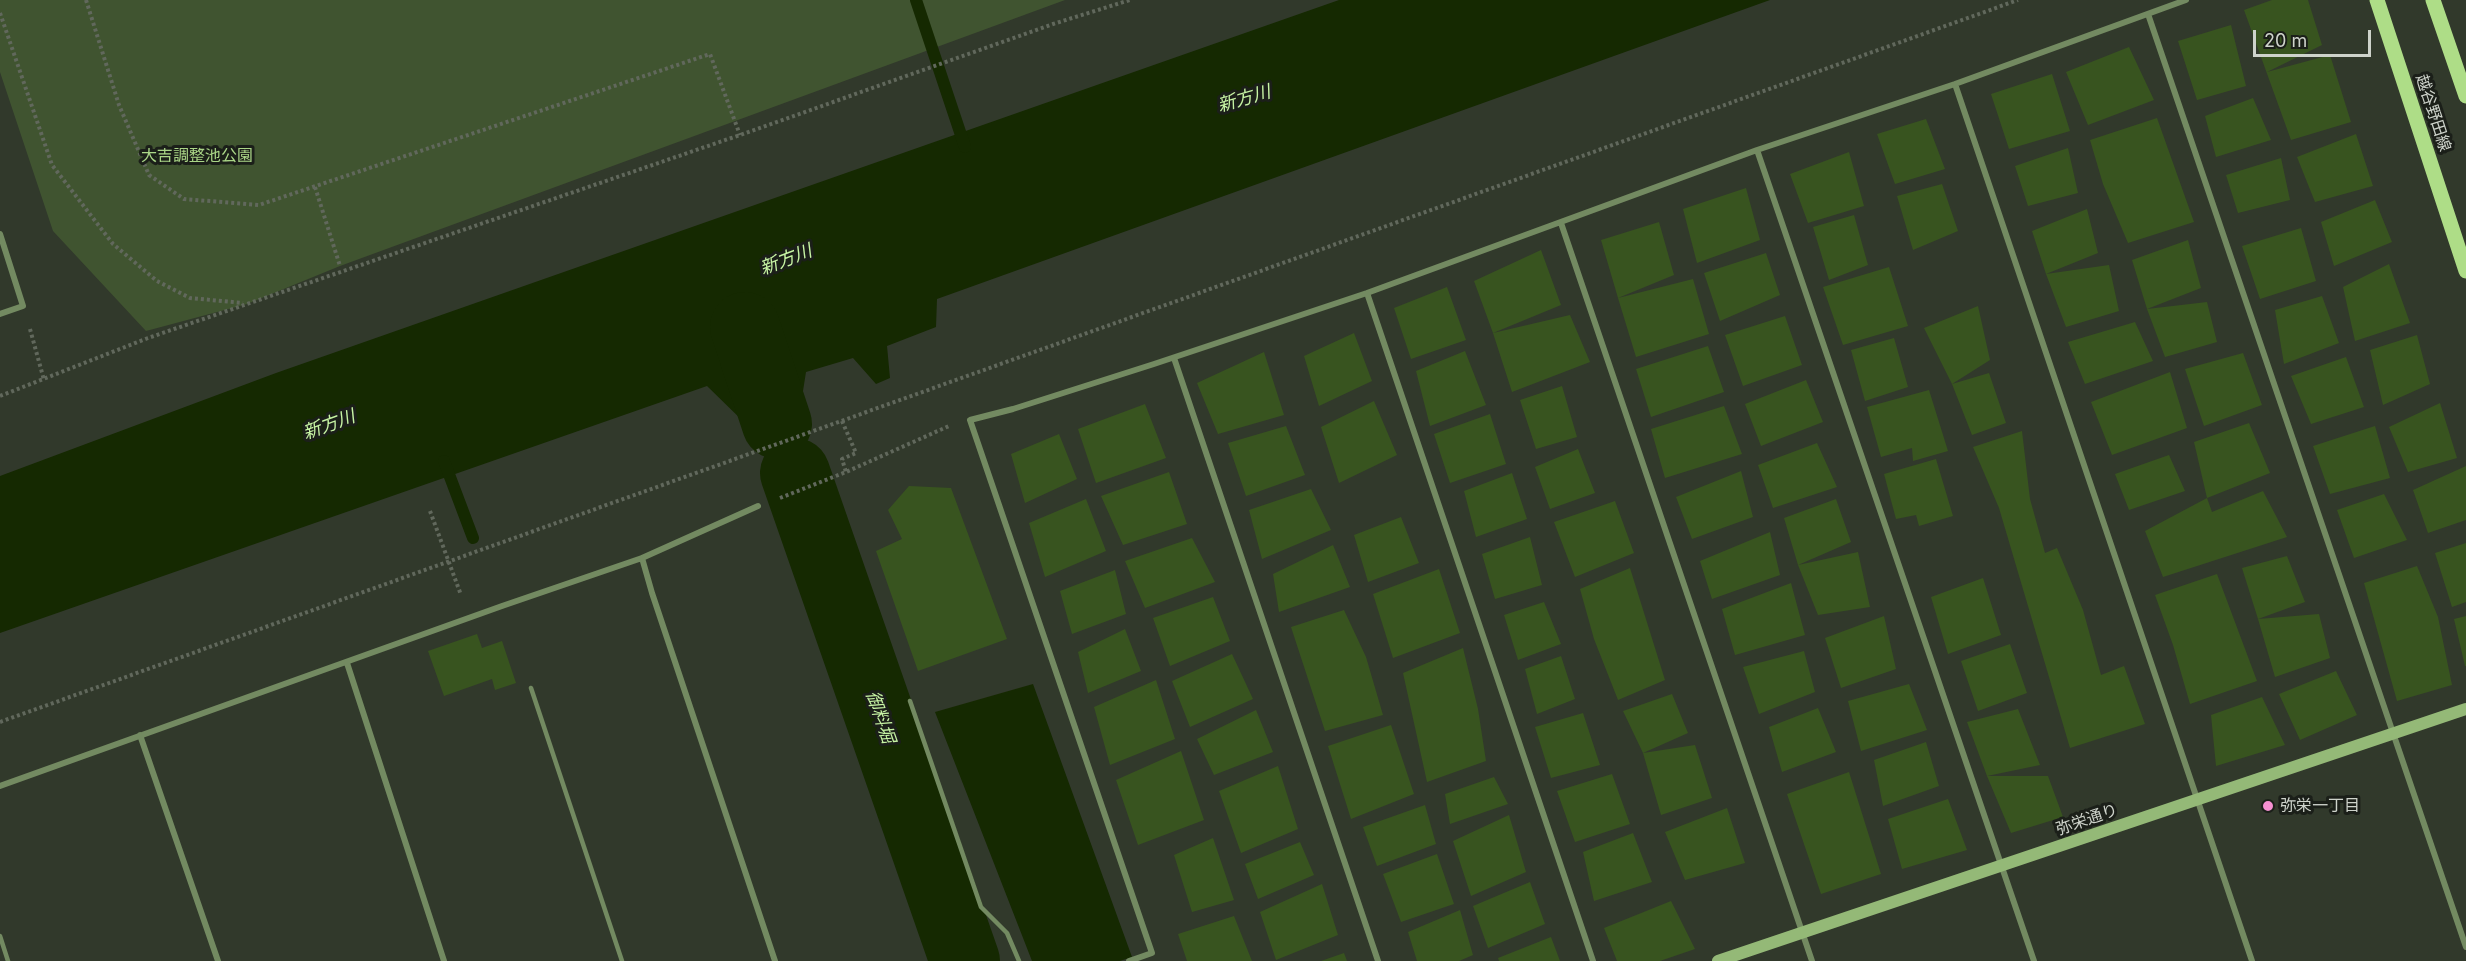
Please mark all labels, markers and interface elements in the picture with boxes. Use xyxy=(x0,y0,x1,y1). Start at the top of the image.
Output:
scale bar xyxy=(2256,18,2374,56)
text: 20 m xyxy=(2264,30,2307,51)
street label: 越谷野田線 xyxy=(2412,72,2454,154)
water label: 新方川 xyxy=(1215,81,1273,117)
park label: 大吉調整池公園 xyxy=(141,146,253,166)
water label: 新方川 xyxy=(757,240,815,280)
water label: 新方川 xyxy=(300,406,358,444)
water label: 御料堀 xyxy=(861,688,899,746)
place label: 弥栄一丁目 xyxy=(2280,796,2360,816)
marker: 弥栄一丁目 xyxy=(2261,799,2275,813)
street label: 弥栄通り xyxy=(2054,801,2120,839)

